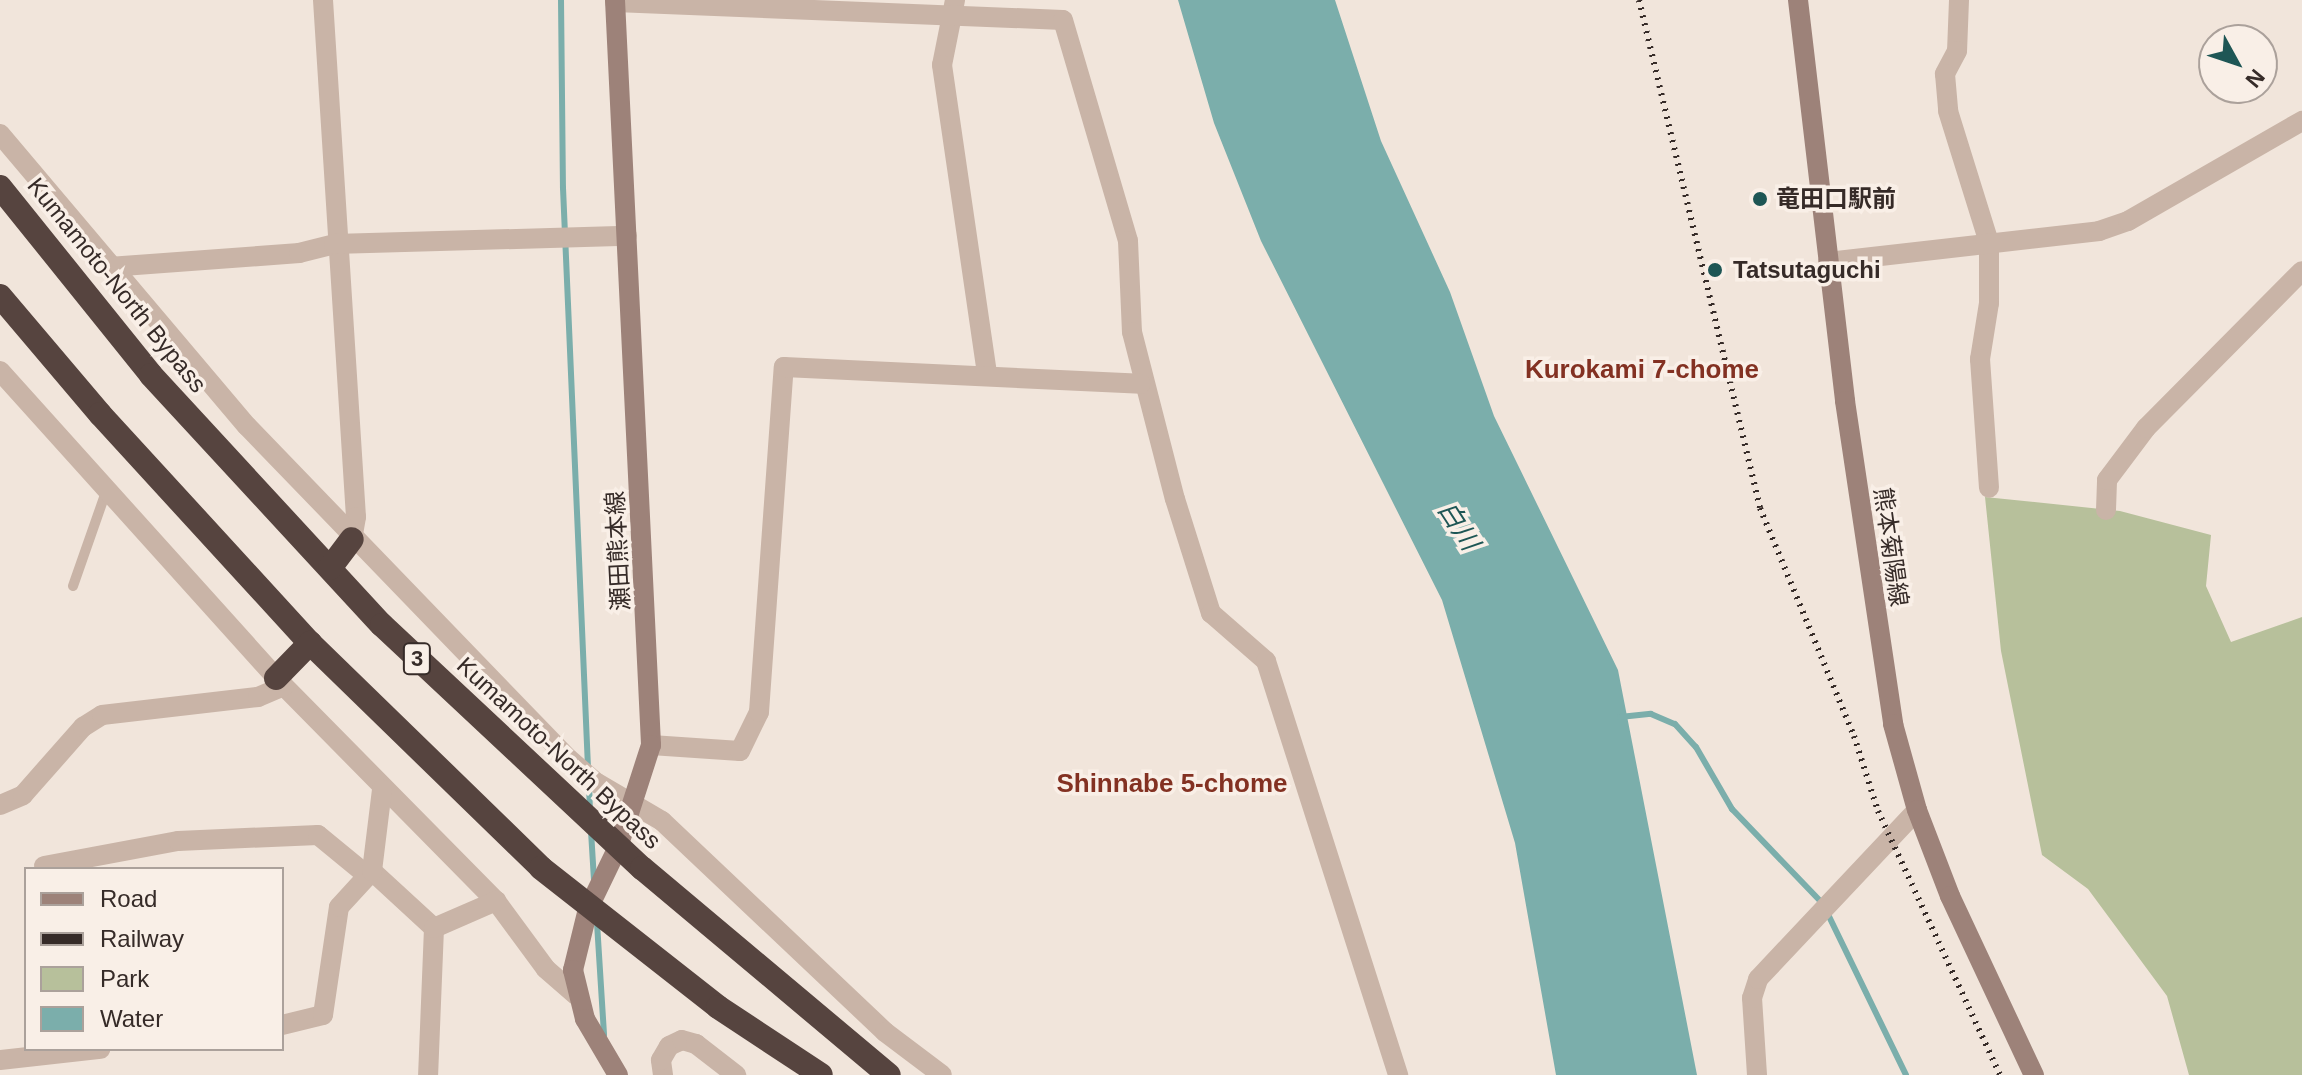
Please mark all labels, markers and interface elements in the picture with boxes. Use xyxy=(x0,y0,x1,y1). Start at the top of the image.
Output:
north arrow xyxy=(2198,24,2278,104)
text: N xyxy=(2241,64,2270,93)
street label: Kumamoto-North Bypass xyxy=(21,172,213,398)
place label: 竜田口駅前 xyxy=(1776,185,1896,213)
marker: 竜田口駅前 xyxy=(1751,190,1769,208)
place label: Tatsutaguchi xyxy=(1733,256,1881,284)
marker: Tatsutaguchi xyxy=(1704,259,1726,281)
district label: Kurokami 7-chome xyxy=(1525,354,1759,386)
street label: 熊本菊陽線 xyxy=(1868,486,1914,608)
street label: 瀬田熊本線 xyxy=(600,490,636,612)
water label: 白川 xyxy=(1431,496,1485,556)
road number: 3 xyxy=(401,641,433,677)
street label: Kumamoto-North Bypass xyxy=(451,651,667,855)
district label: Shinnabe 5-chome xyxy=(1056,768,1288,800)
legend xyxy=(24,867,284,1051)
text: Road xyxy=(100,885,157,912)
text: Railway xyxy=(100,925,184,952)
text: Park xyxy=(100,965,149,992)
text: Water xyxy=(100,1005,163,1032)

